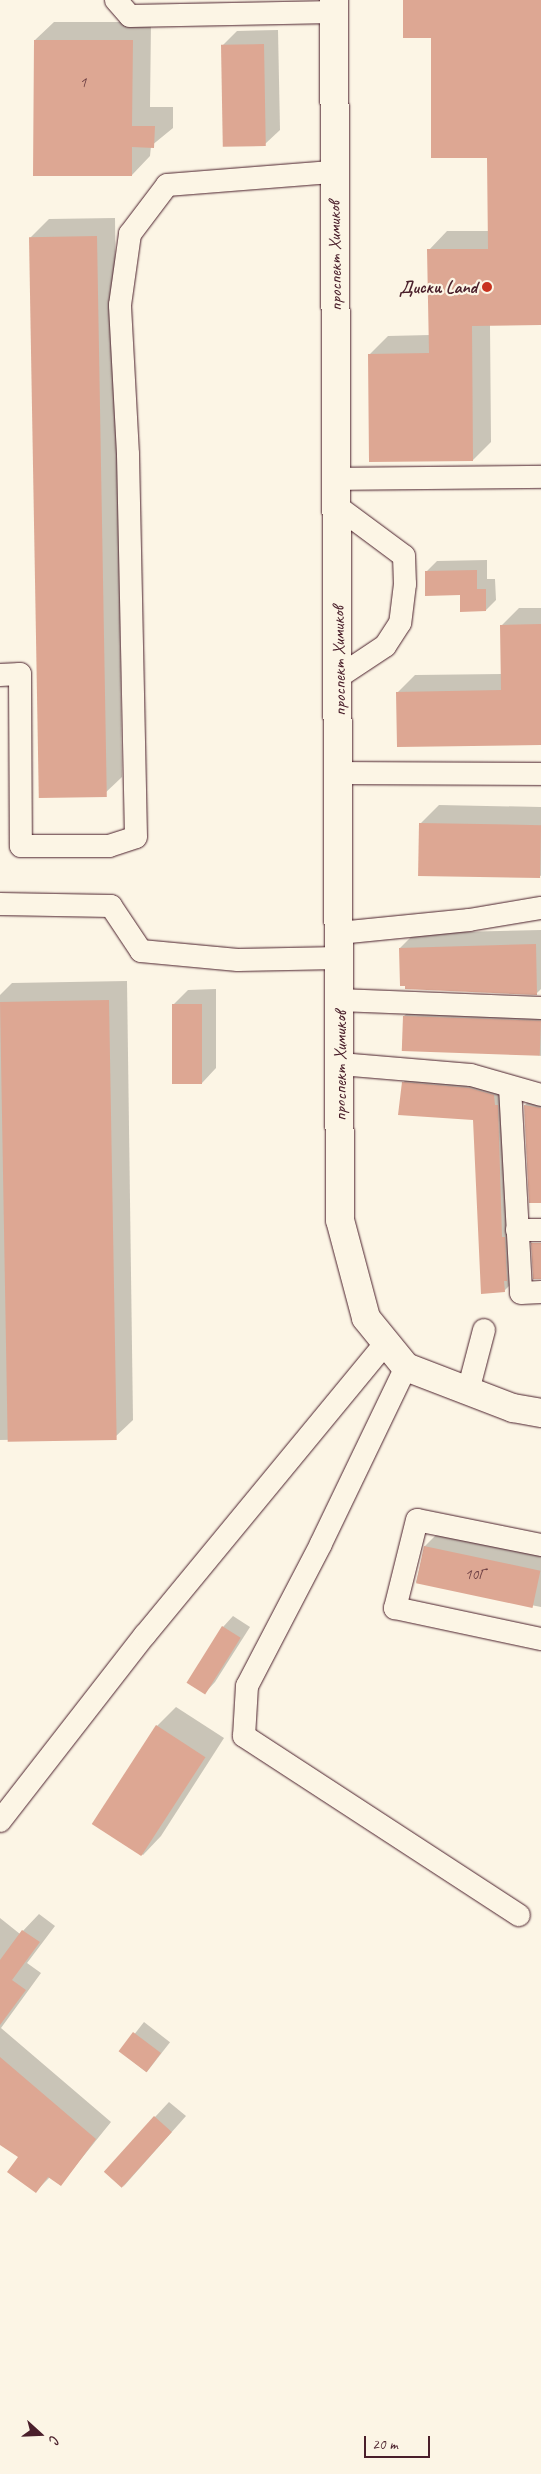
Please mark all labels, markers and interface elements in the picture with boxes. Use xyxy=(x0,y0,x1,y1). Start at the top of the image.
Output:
house number: 1 xyxy=(80,74,86,92)
street label: проспект Химиков xyxy=(323,200,347,312)
place label: Диски Land xyxy=(399,276,477,298)
marker: Диски Land xyxy=(481,281,493,293)
street label: проспект Химиков xyxy=(327,605,351,717)
street label: проспект Химиков xyxy=(329,1010,351,1122)
house number: 10Г xyxy=(465,1566,485,1584)
north arrow xyxy=(15,2409,65,2459)
scale bar xyxy=(366,2426,432,2458)
text: С xyxy=(45,2433,64,2445)
text: 20 m xyxy=(372,2435,398,2454)

